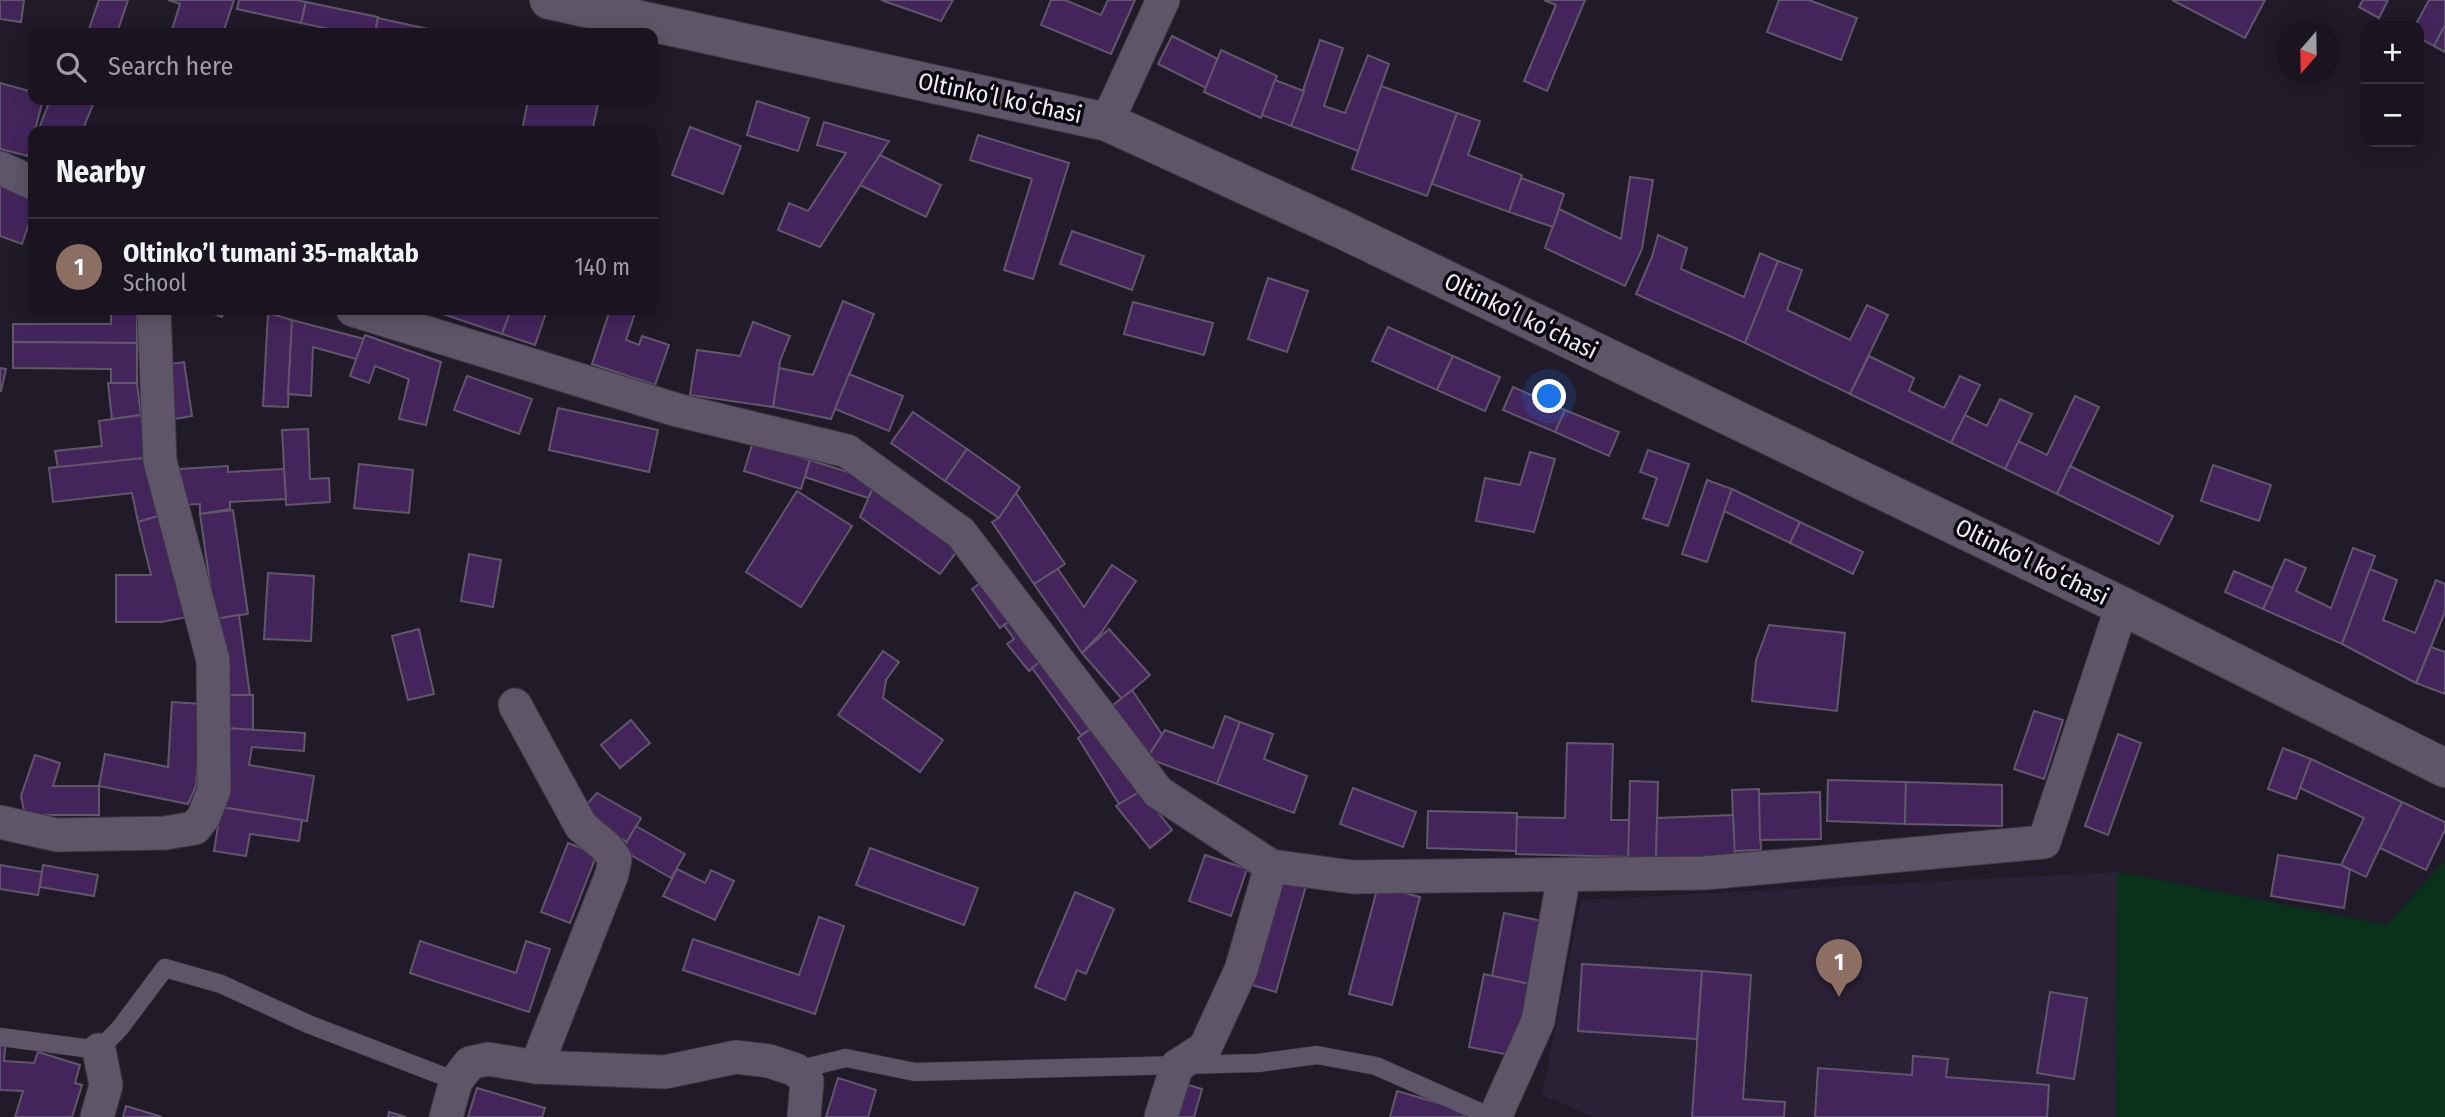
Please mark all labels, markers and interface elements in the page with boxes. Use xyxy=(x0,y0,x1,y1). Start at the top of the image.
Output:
north arrow xyxy=(2277,21,2340,84)
map controls xyxy=(2361,21,2424,147)
button: + xyxy=(2361,21,2424,84)
search box xyxy=(28,28,658,105)
icon: search xyxy=(52,48,90,86)
text: Search here xyxy=(108,51,233,82)
street label: Oltinkoʻl koʻchasi xyxy=(916,67,1084,129)
button: − xyxy=(2361,84,2424,147)
text: Nearby xyxy=(56,154,145,190)
text: Oltinko’l tumani 35-maktab xyxy=(123,238,419,269)
text: 1 xyxy=(74,253,84,281)
text: 140 m xyxy=(575,253,630,281)
street label: Oltinkoʻl koʻchasi xyxy=(1440,267,1602,365)
text: School xyxy=(123,269,187,297)
your location xyxy=(1532,379,1566,413)
street label: Oltinkoʻl koʻchasi xyxy=(1951,513,2113,611)
pin: 1 xyxy=(1816,939,1862,997)

